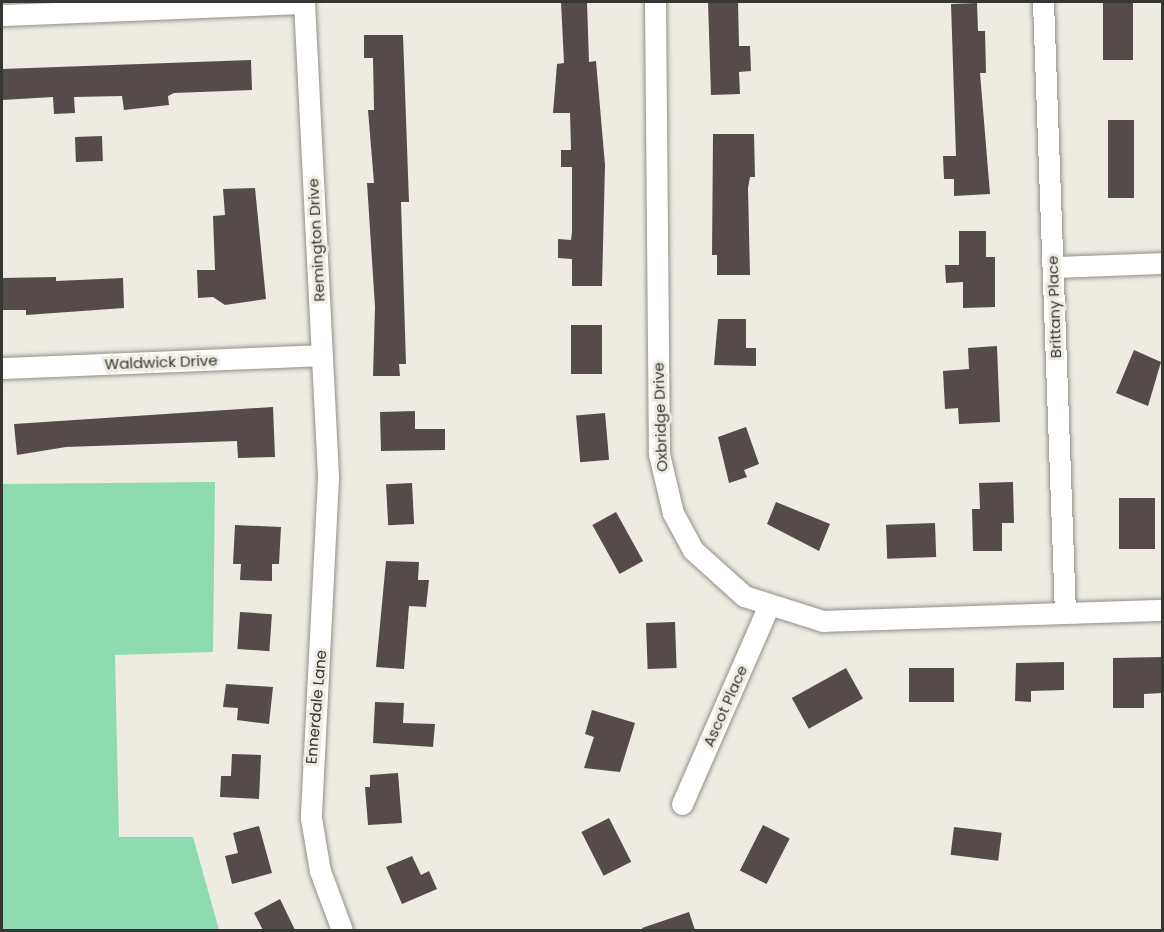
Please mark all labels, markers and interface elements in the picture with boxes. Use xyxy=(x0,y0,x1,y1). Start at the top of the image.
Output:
street label: Remington Drive xyxy=(304,178,328,302)
street label: Brittany Place xyxy=(1043,255,1065,359)
street label: Waldwick Drive xyxy=(104,351,218,373)
street label: Oxbridge Drive xyxy=(649,362,671,472)
street label: Ennerdale Lane xyxy=(302,649,330,765)
street label: Ascot Place xyxy=(699,663,751,749)

